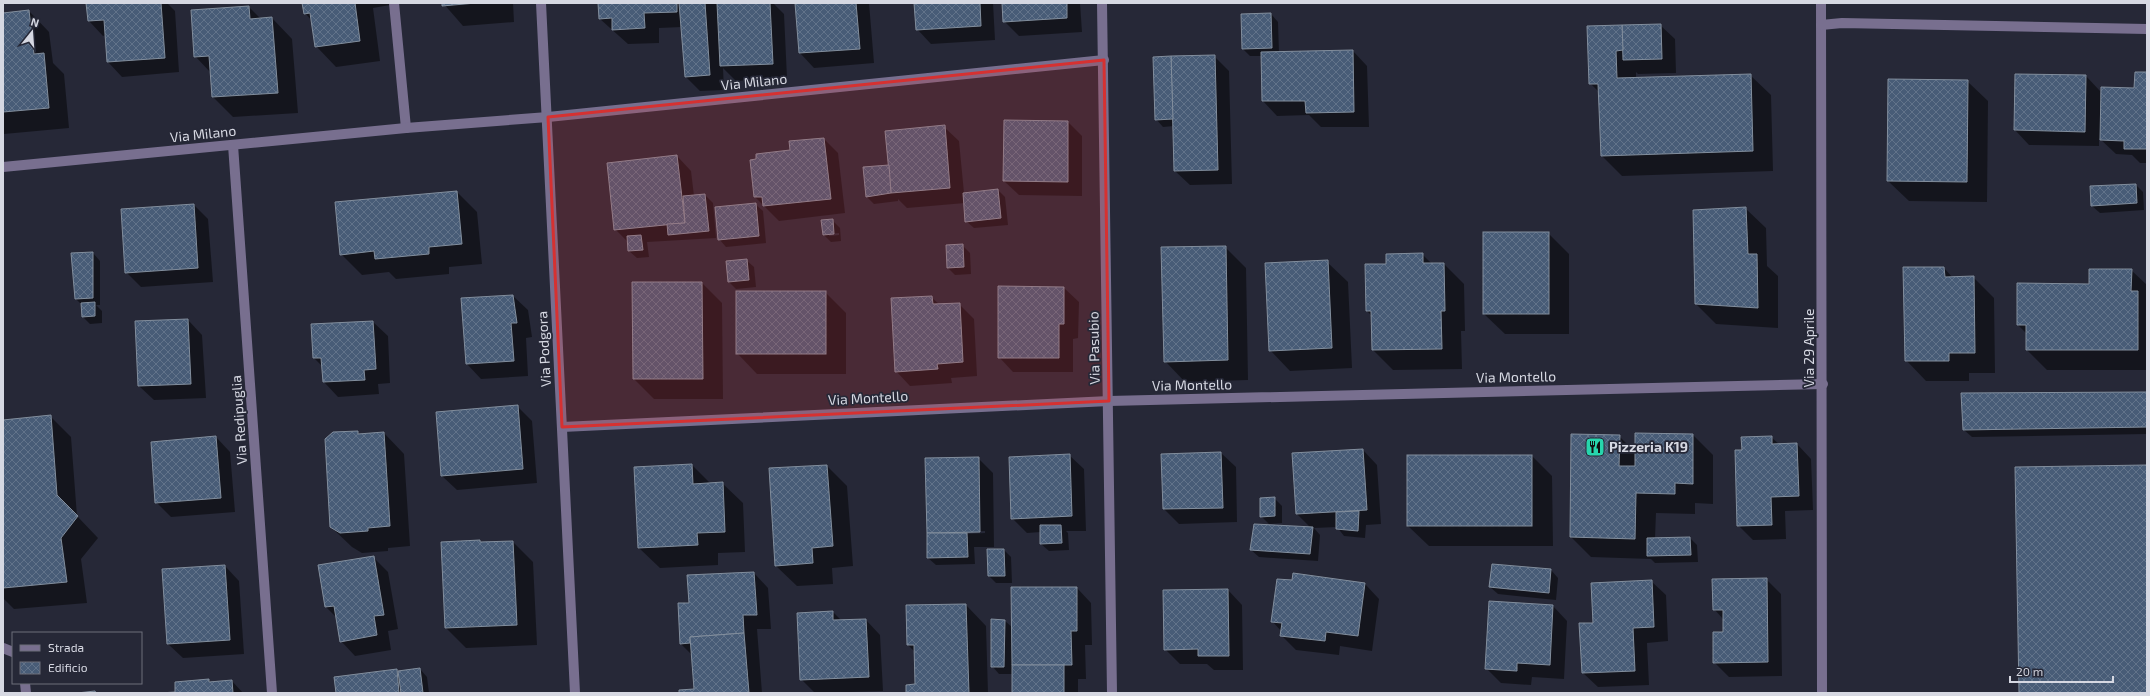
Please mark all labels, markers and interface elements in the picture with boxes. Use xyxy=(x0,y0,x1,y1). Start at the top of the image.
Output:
north arrow xyxy=(12,12,52,52)
text: N xyxy=(29,15,41,29)
street label: Via Milano xyxy=(720,70,788,93)
street label: Via Milano xyxy=(169,122,237,145)
street label: Via 29 Aprile xyxy=(1800,308,1817,388)
street label: Via Podgora xyxy=(533,311,554,387)
street label: Via Pasubio xyxy=(1084,311,1103,385)
street label: Via Montello xyxy=(1476,367,1556,386)
street label: Via Redipuglia xyxy=(227,375,250,465)
street label: Via Montello xyxy=(1152,375,1232,394)
street label: Via Montello xyxy=(827,387,909,408)
restaurant icon: Pizzeria K19 xyxy=(1584,436,1606,458)
place label: Pizzeria K19 xyxy=(1609,438,1688,455)
legend xyxy=(12,632,142,684)
text: Strada xyxy=(48,640,84,654)
scale bar xyxy=(2010,658,2113,684)
text: Edificio xyxy=(48,660,88,674)
text: 20 m xyxy=(2016,664,2043,678)

